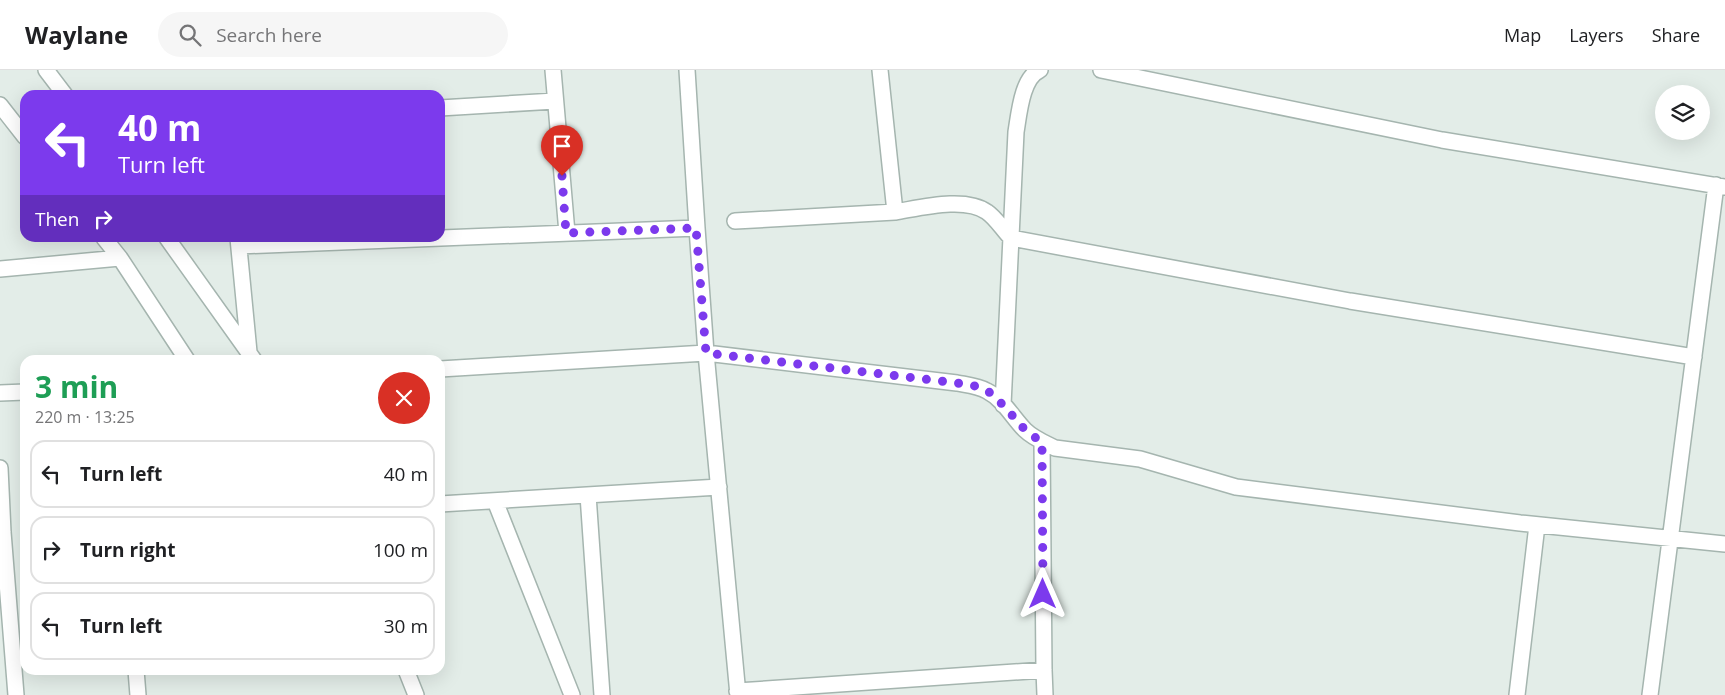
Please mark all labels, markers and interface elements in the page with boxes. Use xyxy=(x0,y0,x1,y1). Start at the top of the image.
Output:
search box xyxy=(158,12,508,57)
text: Waylane xyxy=(25,18,128,51)
icon: search xyxy=(176,21,204,49)
text: Search here xyxy=(216,22,322,48)
text: Map xyxy=(1504,23,1541,47)
text: Layers xyxy=(1569,23,1624,47)
text: Share xyxy=(1652,23,1700,47)
map controls xyxy=(1655,85,1710,140)
button: layers xyxy=(1655,85,1710,140)
text: 40 m xyxy=(118,104,201,151)
icon: left xyxy=(35,110,100,175)
pin xyxy=(541,125,583,176)
icon: arrive xyxy=(548,132,576,160)
text: Turn left xyxy=(118,149,205,179)
icon: right xyxy=(89,205,117,233)
text: Then xyxy=(35,206,79,232)
text: 3 min xyxy=(35,366,118,407)
button: close xyxy=(378,372,430,424)
text: 220 m · 13:25 xyxy=(35,406,135,428)
icon: left xyxy=(37,460,65,488)
text: Turn left xyxy=(80,461,162,487)
text: 40 m xyxy=(384,461,428,487)
icon: right xyxy=(37,536,65,564)
text: Turn right xyxy=(80,537,175,563)
text: 100 m xyxy=(373,537,428,563)
position arrow xyxy=(1016,567,1068,619)
icon: left xyxy=(37,612,65,640)
text: Turn left xyxy=(80,613,162,639)
text: 30 m xyxy=(384,613,428,639)

